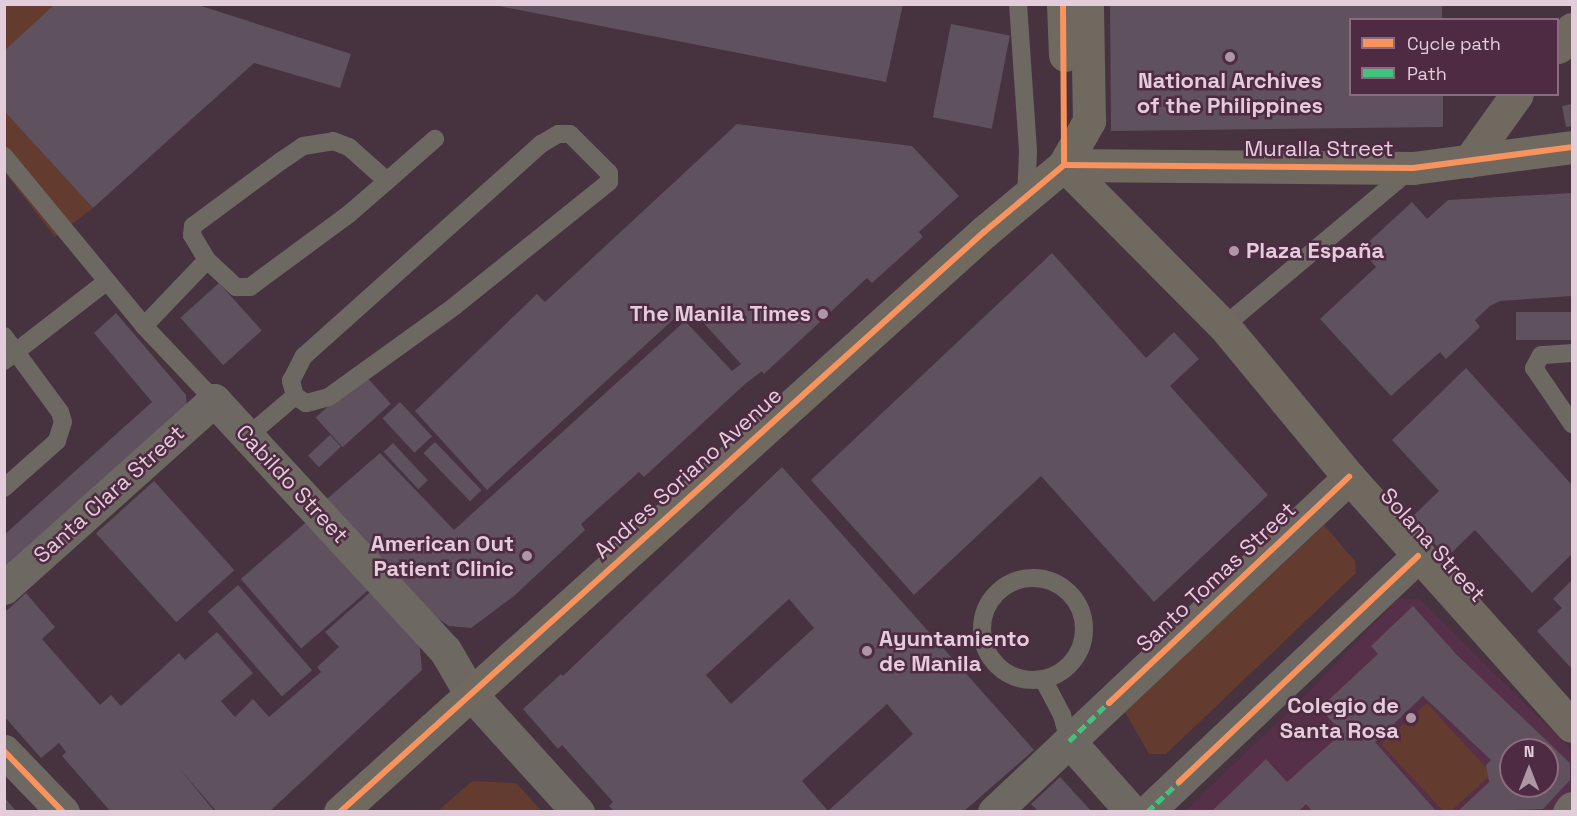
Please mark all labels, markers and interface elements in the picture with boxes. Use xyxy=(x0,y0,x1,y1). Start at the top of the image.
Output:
legend xyxy=(1349,18,1559,96)
text: Cycle path xyxy=(1407,32,1501,55)
marker: National Archives of the Philippines xyxy=(1223,50,1237,64)
text: Path xyxy=(1407,62,1447,85)
place label: National Archives of the Philippines xyxy=(1137,67,1323,118)
street label: Muralla Street xyxy=(1244,136,1394,162)
place label: Plaza España xyxy=(1246,238,1384,264)
marker: Plaza España xyxy=(1227,244,1241,258)
place label: The Manila Times xyxy=(629,301,811,327)
marker: The Manila Times xyxy=(816,307,830,321)
street label: Andres Soriano Avenue xyxy=(589,382,787,564)
street label: Cabildo Street xyxy=(230,419,354,549)
street label: Santa Clara Street xyxy=(28,420,190,568)
street label: Solana Street xyxy=(1375,483,1491,607)
street label: Santo Tomas Street xyxy=(1131,496,1301,658)
place label: American Out Patient Clinic xyxy=(371,530,514,582)
marker: American Out Patient Clinic xyxy=(518,547,536,565)
place label: Ayuntamiento de Manila xyxy=(879,625,1030,676)
marker: Ayuntamiento de Manila xyxy=(860,644,874,658)
place label: Colegio de Santa Rosa xyxy=(1280,692,1399,744)
marker: Colegio de Santa Rosa xyxy=(1404,711,1418,725)
north arrow xyxy=(1499,738,1559,798)
text: N xyxy=(1524,741,1534,762)

